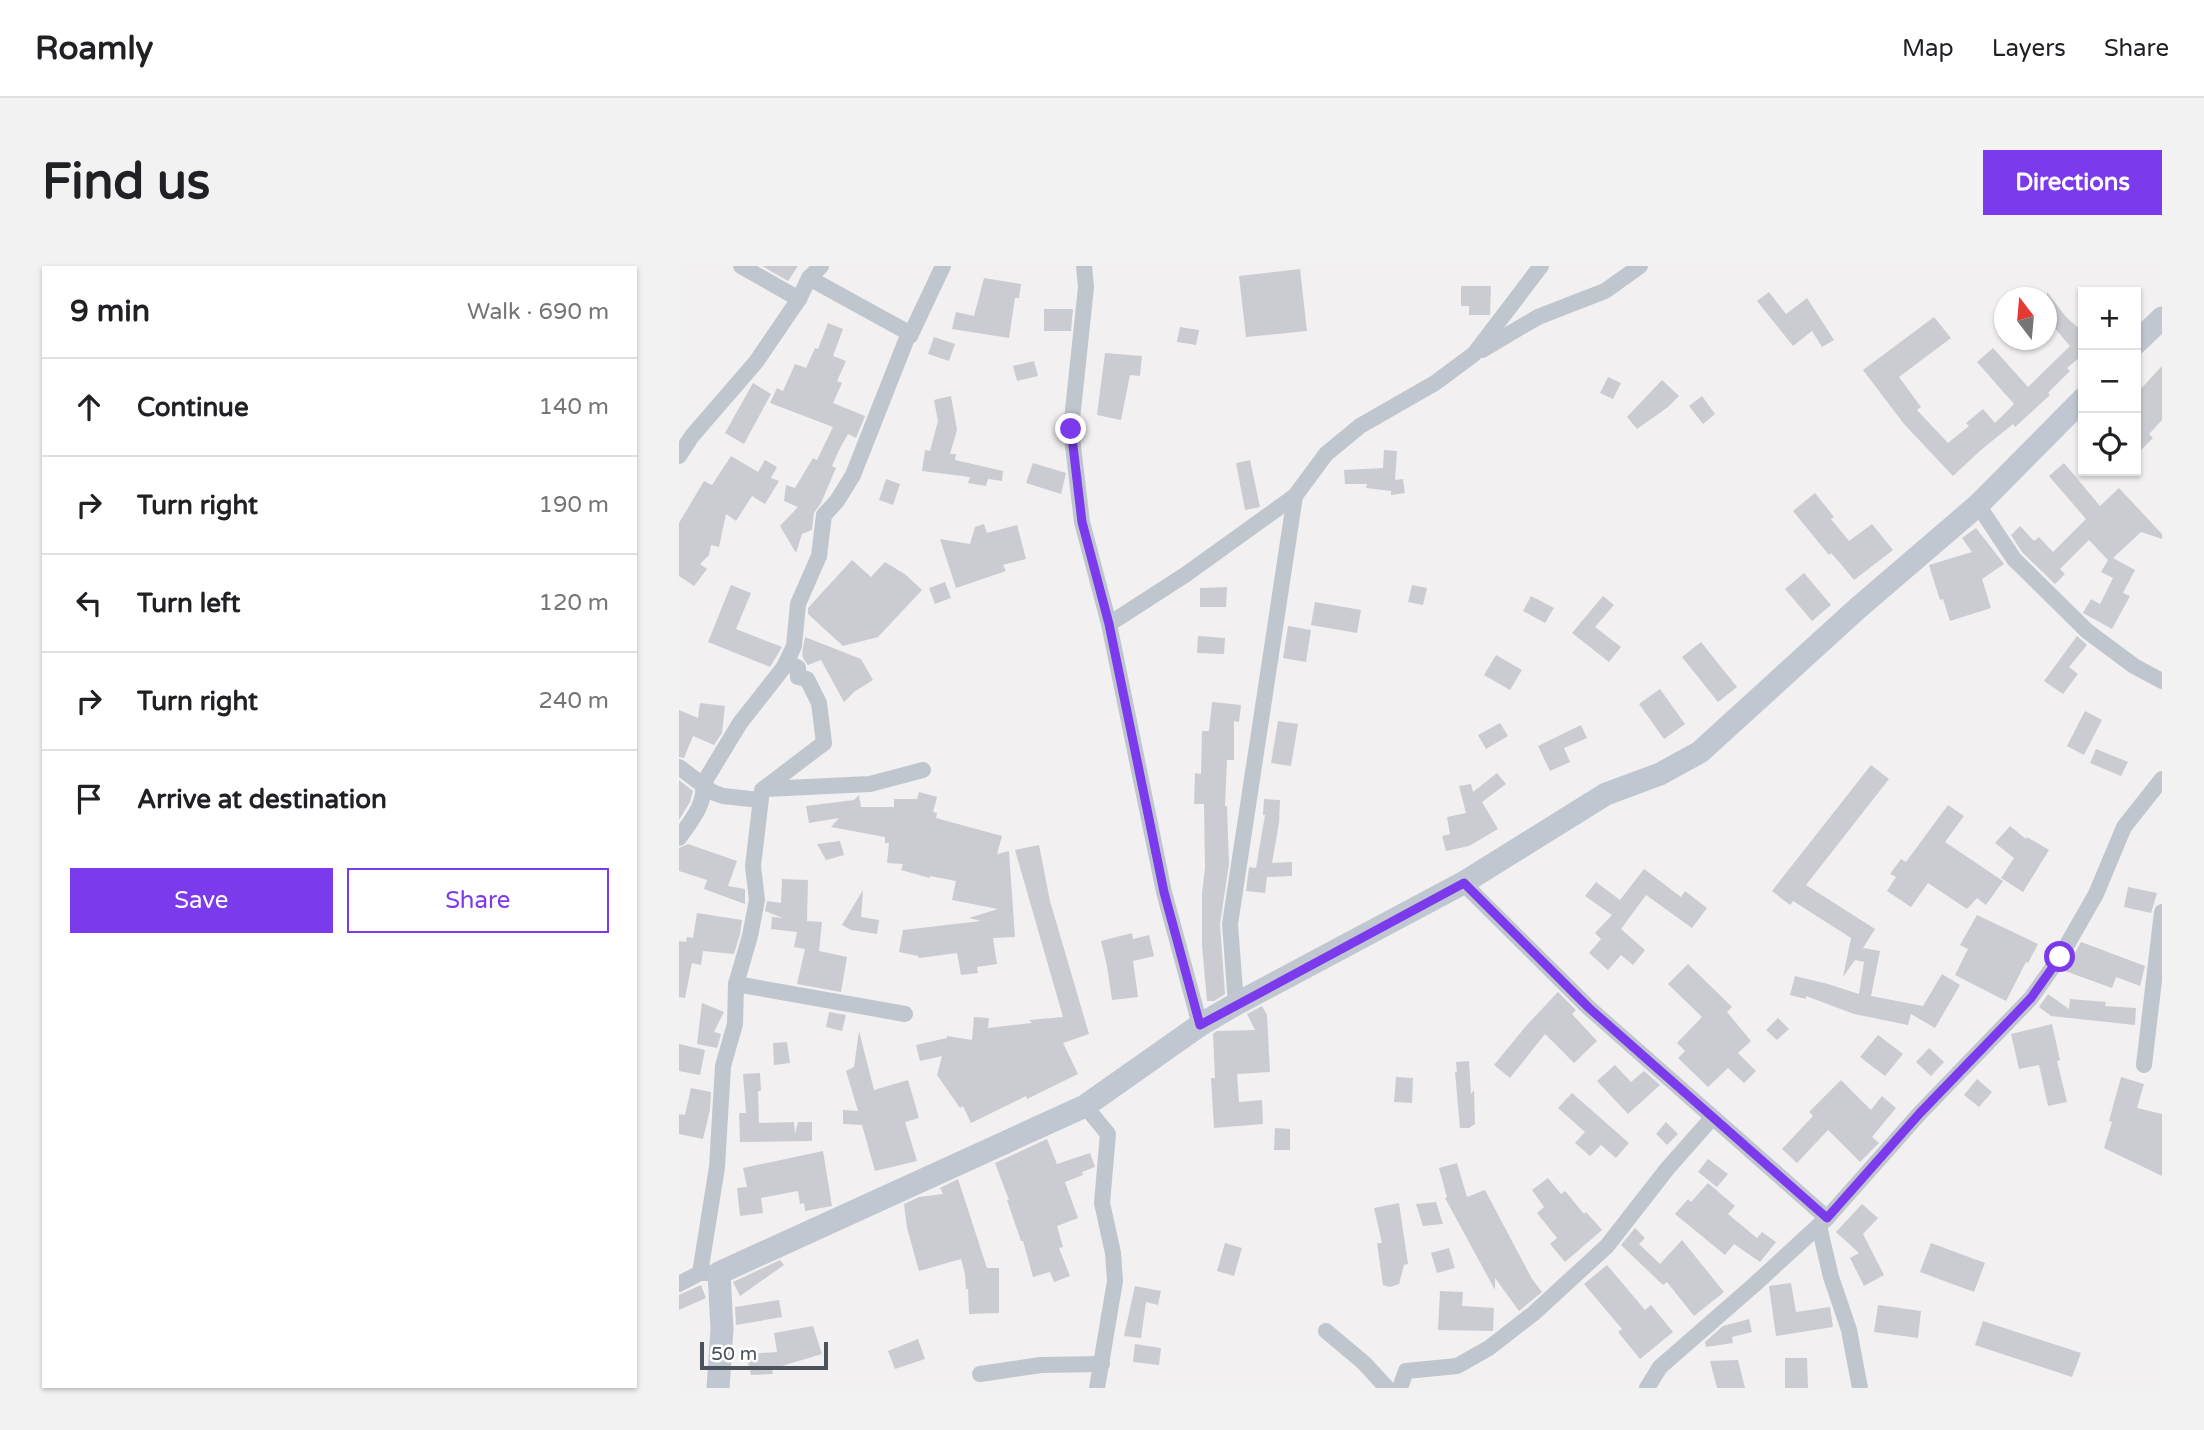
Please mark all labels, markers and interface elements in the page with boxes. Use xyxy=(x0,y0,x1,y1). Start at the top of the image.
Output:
text: Roamly xyxy=(35,29,153,68)
text: Map xyxy=(1902,34,1954,63)
text: Layers xyxy=(1992,34,2066,63)
text: Share xyxy=(2104,34,2169,63)
button: Directions xyxy=(1983,150,2162,215)
text: Find us xyxy=(42,153,210,212)
north arrow xyxy=(1994,287,2057,350)
map controls xyxy=(2078,287,2141,476)
button: + xyxy=(2078,287,2141,350)
text: 9 min xyxy=(70,293,150,330)
text: Walk · 690 m xyxy=(467,298,609,326)
button: − xyxy=(2078,350,2141,413)
icon: ahead xyxy=(70,388,108,426)
text: Continue xyxy=(137,392,249,423)
text: 140 m xyxy=(539,393,609,421)
route end xyxy=(1055,413,1086,444)
button: locate xyxy=(2078,413,2141,476)
icon: right xyxy=(70,486,108,524)
text: Turn right xyxy=(137,490,258,521)
text: 190 m xyxy=(539,491,609,519)
icon: left xyxy=(70,584,108,622)
text: Turn left xyxy=(137,588,240,619)
text: 120 m xyxy=(539,589,609,617)
icon: right xyxy=(70,682,108,720)
text: Turn right xyxy=(137,686,258,717)
text: 240 m xyxy=(539,687,609,715)
icon: arrive xyxy=(70,780,108,818)
text: Arrive at destination xyxy=(137,784,387,815)
button: Save xyxy=(70,868,333,933)
button: Share xyxy=(347,868,609,933)
route start xyxy=(2044,941,2075,972)
scale bar xyxy=(700,1339,828,1371)
text: 50 m xyxy=(711,1343,757,1365)

